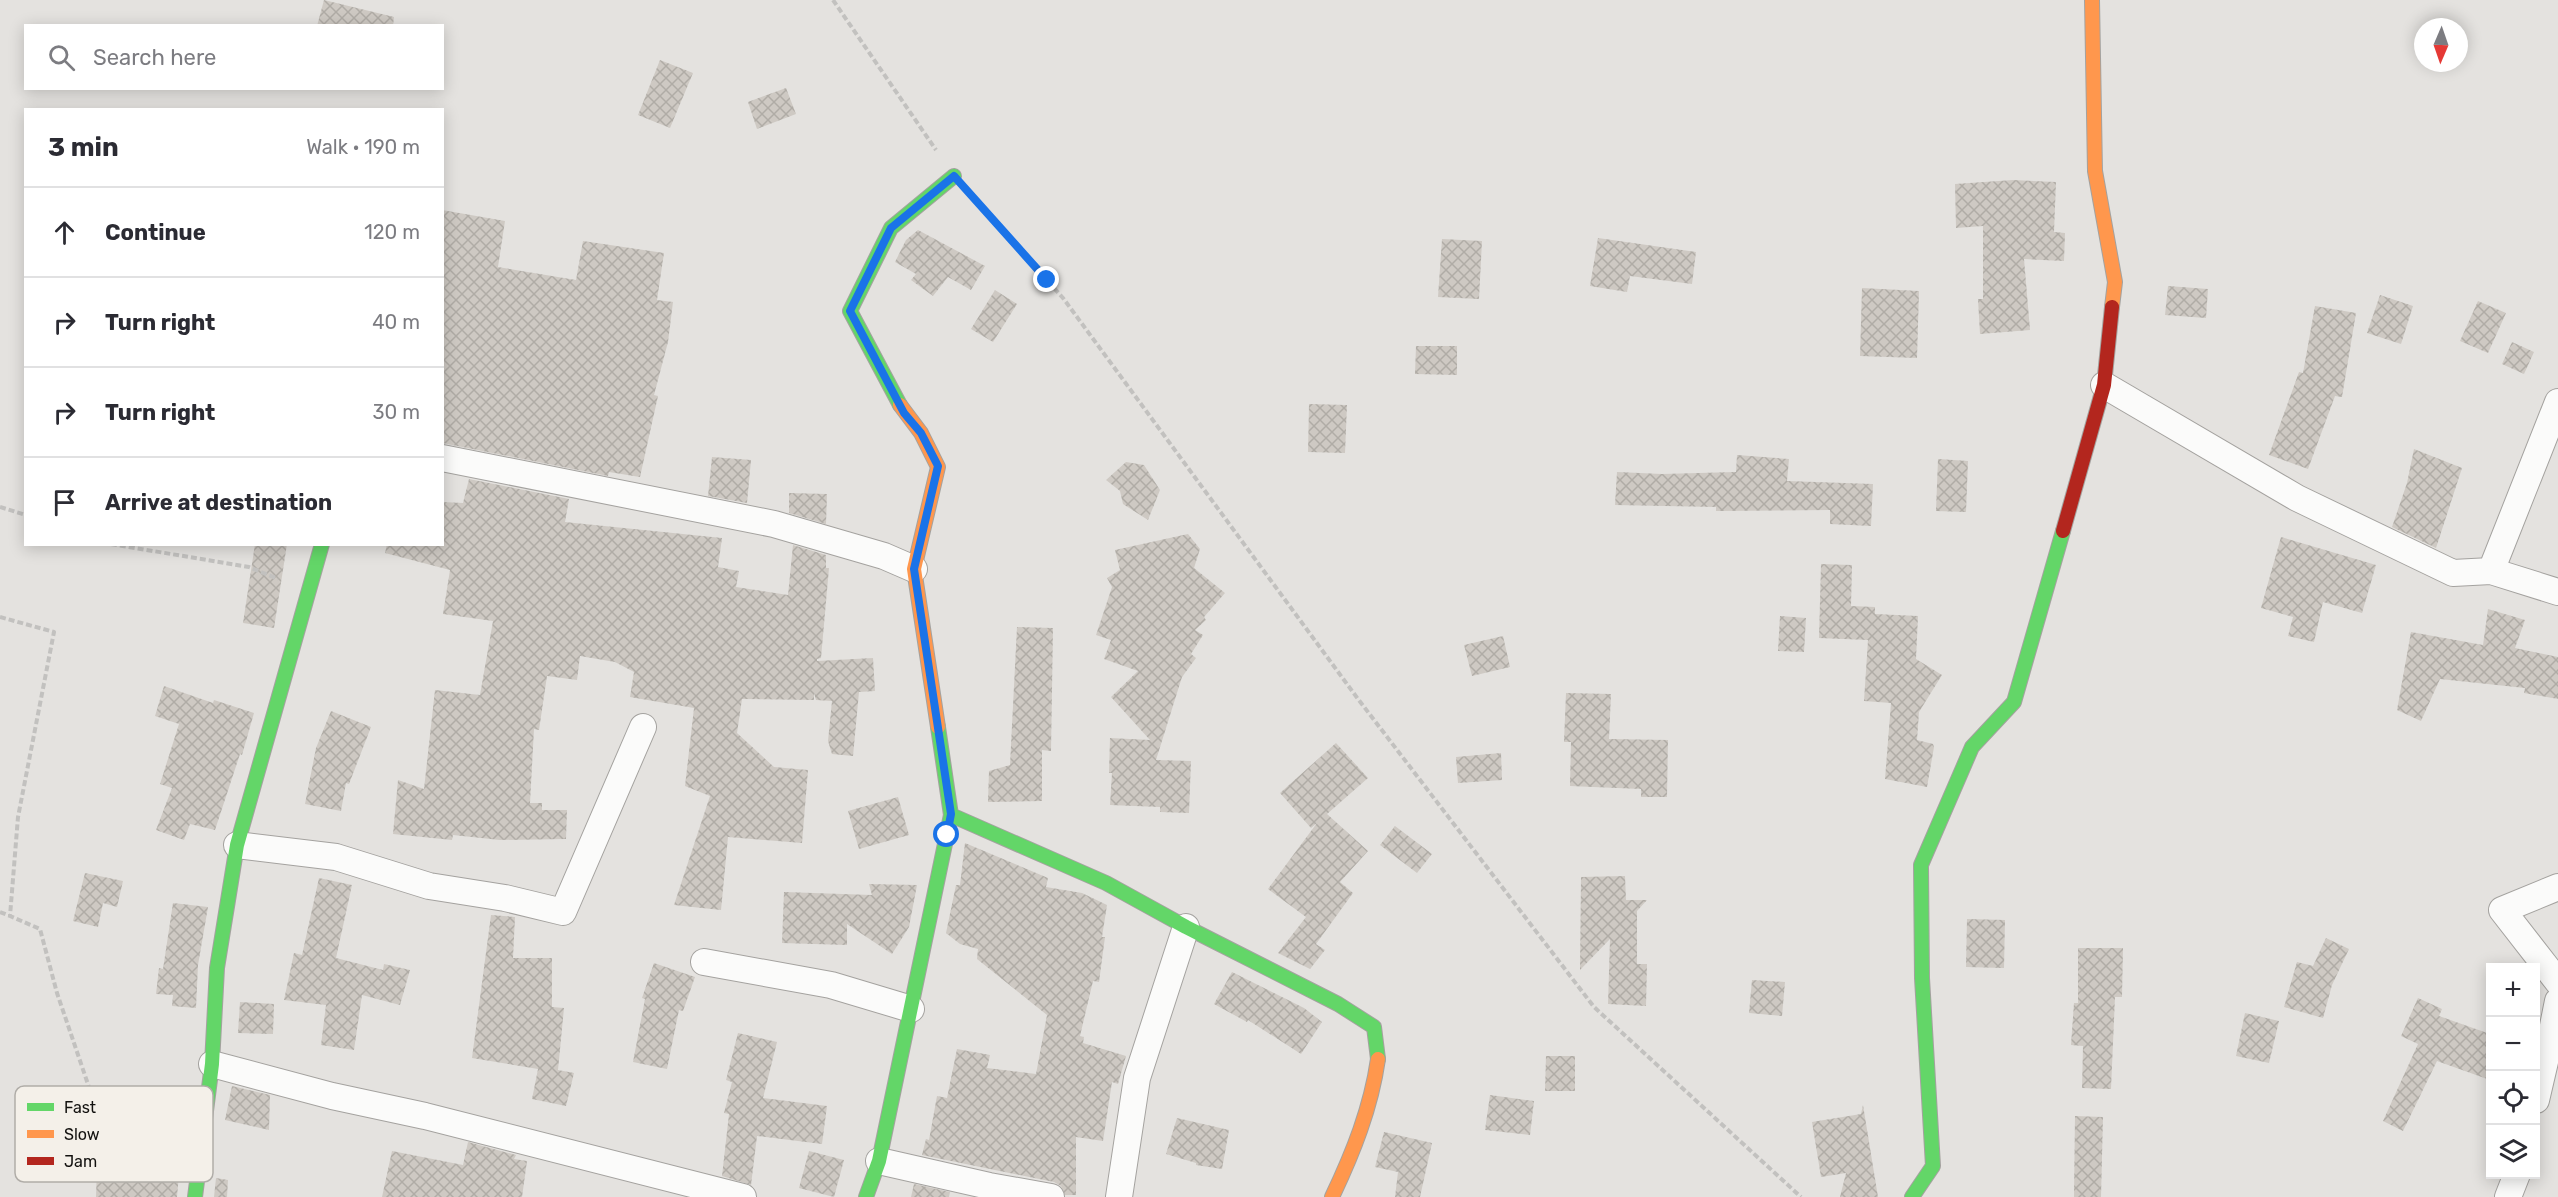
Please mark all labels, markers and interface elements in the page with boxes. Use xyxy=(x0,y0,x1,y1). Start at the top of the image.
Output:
north arrow xyxy=(2414,18,2468,72)
search box xyxy=(24,24,444,90)
icon: search xyxy=(45,41,78,74)
text: Search here xyxy=(93,44,216,71)
text: 3 min xyxy=(48,132,119,163)
text: Walk · 190 m xyxy=(306,135,420,159)
icon: ahead xyxy=(48,216,81,249)
text: Continue xyxy=(105,219,206,246)
text: 120 m xyxy=(364,220,420,244)
route end xyxy=(1033,266,1059,292)
icon: right xyxy=(48,306,81,339)
text: Turn right xyxy=(105,309,215,336)
text: 40 m xyxy=(372,310,420,334)
icon: right xyxy=(48,396,81,429)
text: Turn right xyxy=(105,399,215,426)
text: 30 m xyxy=(373,400,420,424)
icon: arrive xyxy=(48,486,81,519)
text: Arrive at destination xyxy=(105,489,332,516)
route start xyxy=(933,821,959,847)
map controls xyxy=(2486,963,2540,1179)
button: + xyxy=(2486,963,2540,1017)
button: − xyxy=(2486,1017,2540,1071)
button: locate xyxy=(2486,1071,2540,1125)
legend xyxy=(15,1086,213,1182)
text: Fast xyxy=(64,1098,96,1117)
text: Slow xyxy=(64,1125,100,1144)
button: layers xyxy=(2486,1125,2540,1179)
text: Jam xyxy=(64,1152,97,1171)

